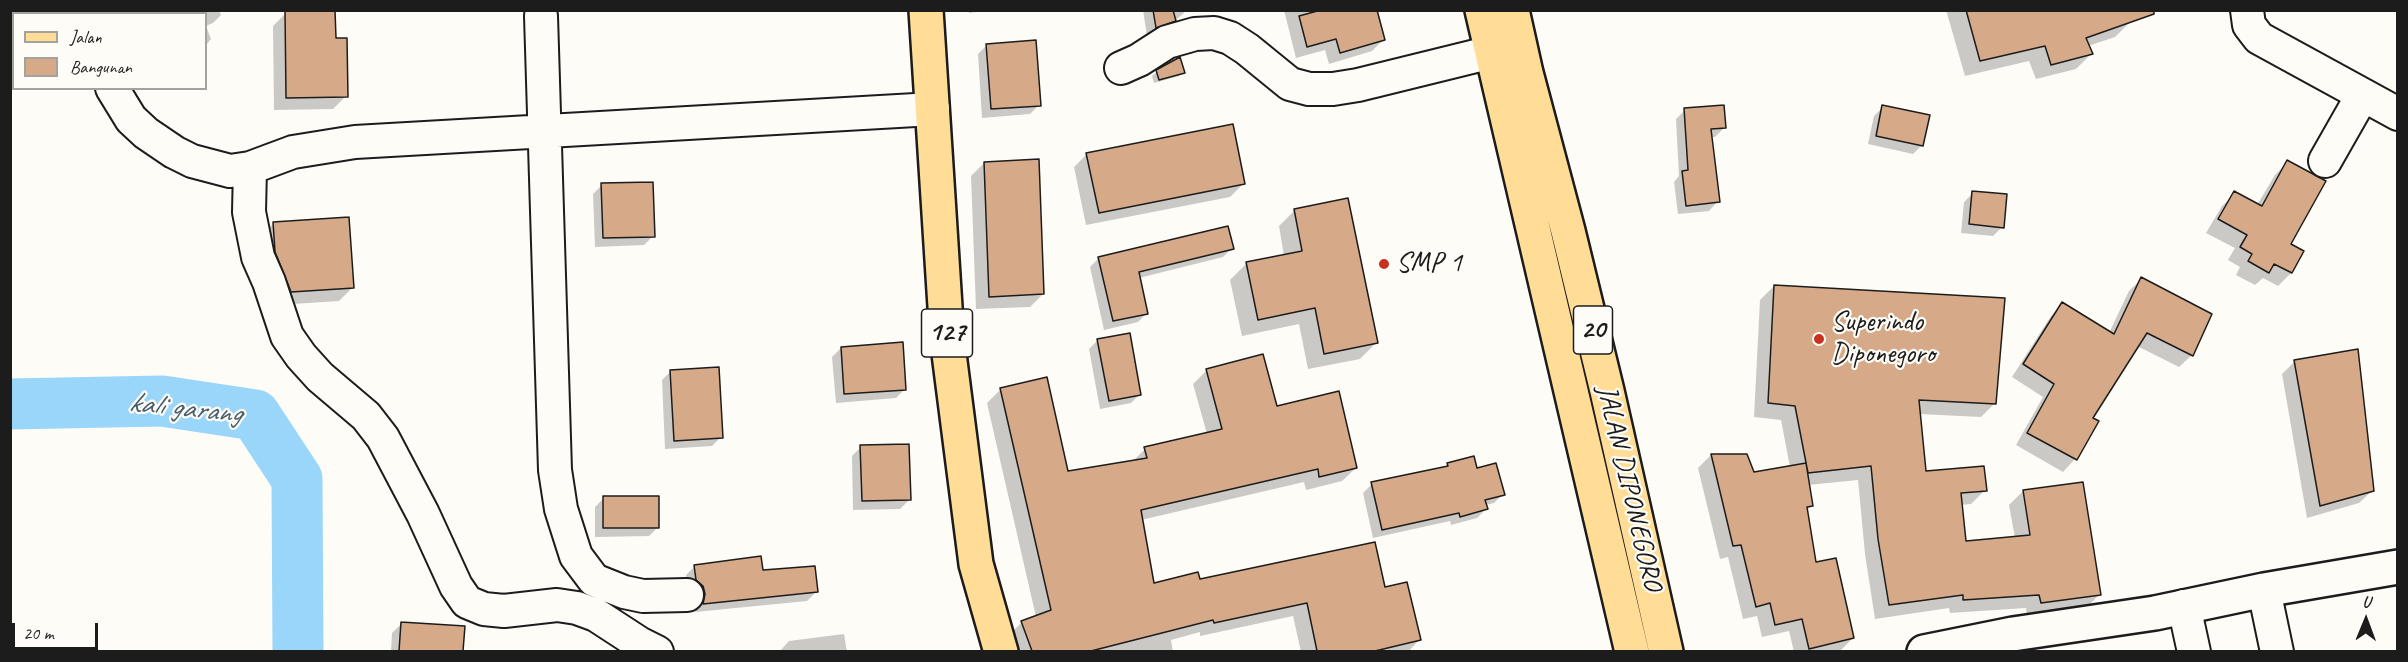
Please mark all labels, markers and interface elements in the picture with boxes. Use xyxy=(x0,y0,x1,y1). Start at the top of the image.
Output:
legend xyxy=(12,12,207,90)
text: Jalan xyxy=(70,26,102,48)
text: Bangunan xyxy=(70,56,132,78)
place label: SMP 1 xyxy=(1396,247,1462,281)
marker: SMP 1 xyxy=(1377,257,1391,271)
road number: 20 xyxy=(1574,306,1612,354)
place label: Superindo Diponegoro xyxy=(1831,306,1935,372)
road number: 127 xyxy=(922,309,972,357)
marker: Superindo Diponegoro xyxy=(1812,332,1826,346)
street label: JALAN DIPONEGORO xyxy=(1589,382,1669,594)
water label: kali garang xyxy=(127,385,243,433)
north arrow xyxy=(2336,590,2396,650)
text: U xyxy=(2362,592,2370,612)
scale bar xyxy=(15,611,100,649)
text: 20 m xyxy=(23,622,54,644)

